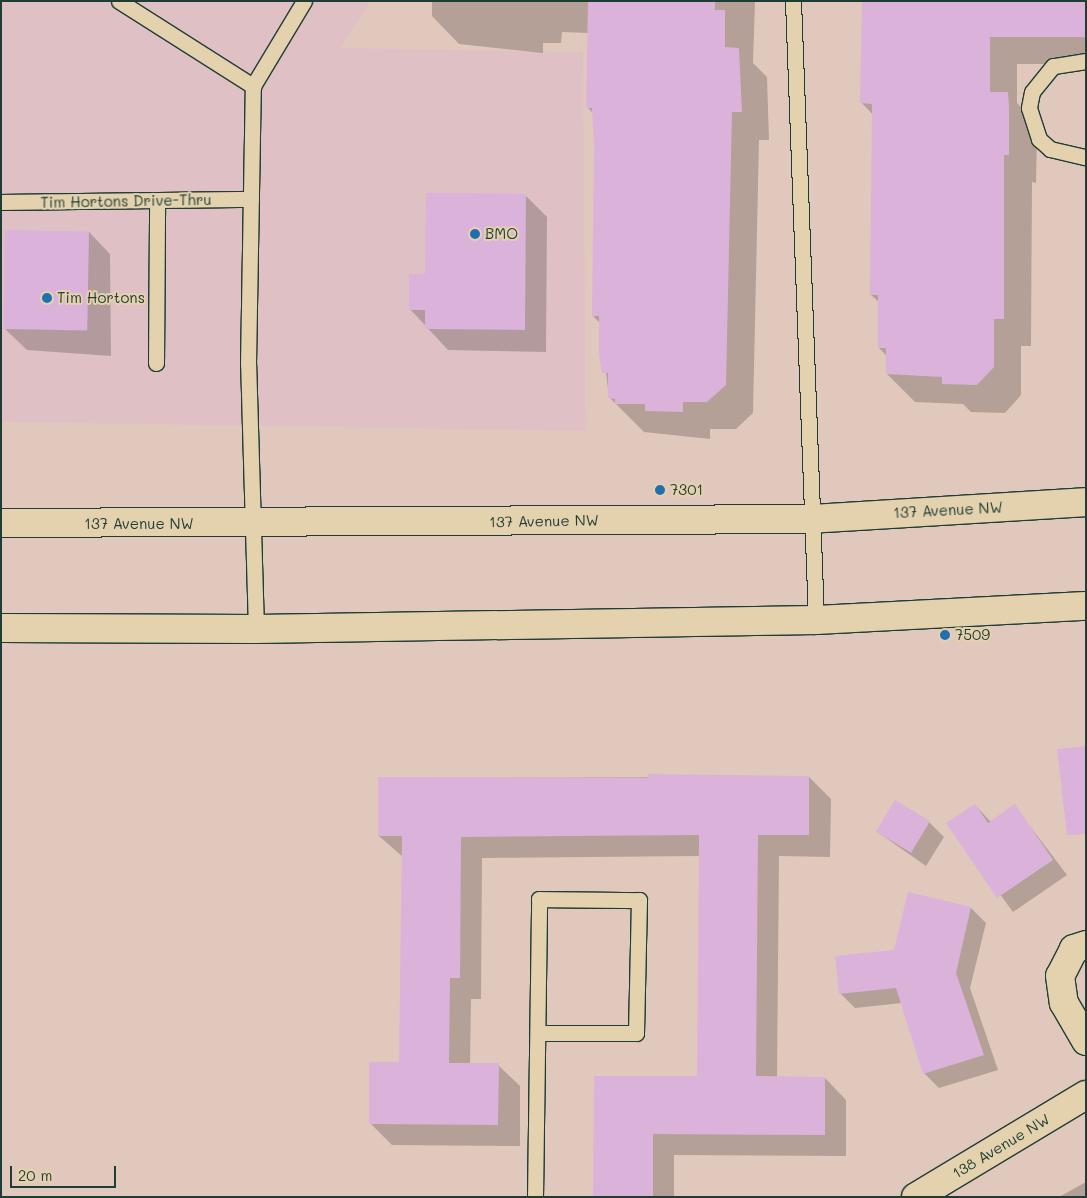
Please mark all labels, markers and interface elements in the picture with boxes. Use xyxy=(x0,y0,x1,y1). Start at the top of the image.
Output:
street label: Tim Hortons Drive-Thru xyxy=(40,191,212,211)
place label: BMO xyxy=(485,225,518,243)
marker: BMO xyxy=(469,228,481,240)
place label: Tim Hortons xyxy=(57,289,145,307)
marker: Tim Hortons xyxy=(41,292,53,304)
place label: 7301 xyxy=(670,481,703,499)
marker: 7301 xyxy=(654,484,666,496)
street label: 137 Avenue NW xyxy=(893,498,1003,522)
street label: 137 Avenue NW xyxy=(489,511,599,531)
street label: 137 Avenue NW xyxy=(84,515,194,533)
place label: 7509 xyxy=(955,626,990,644)
marker: 7509 xyxy=(939,629,951,641)
street label: 138 Avenue NW xyxy=(949,1110,1053,1182)
scale bar xyxy=(12,1156,119,1188)
text: 20 m xyxy=(18,1165,52,1185)

